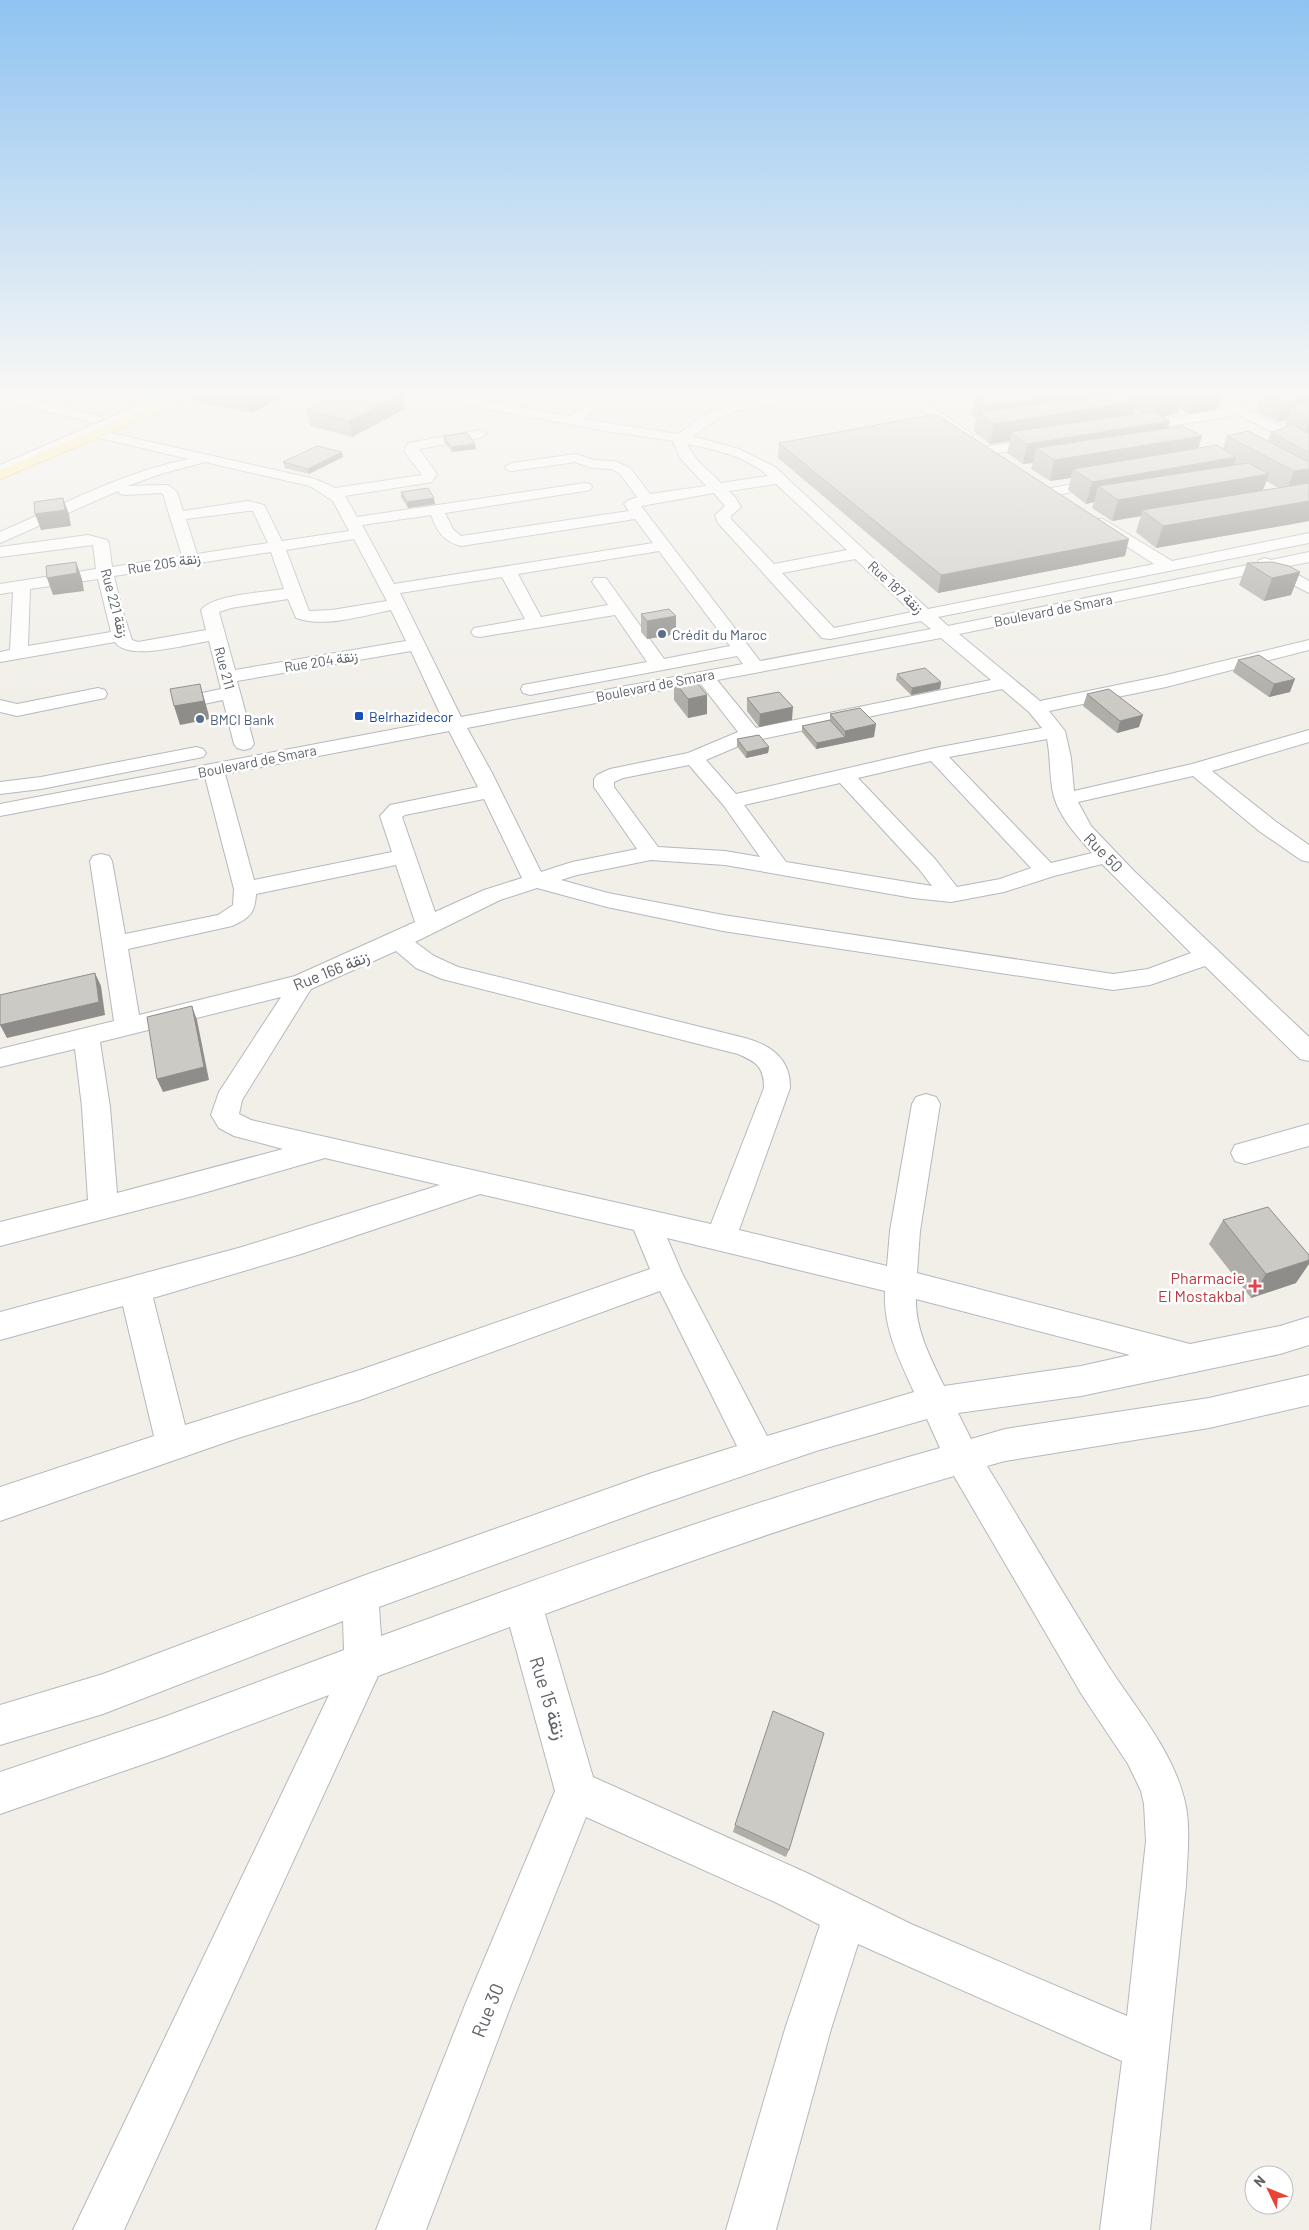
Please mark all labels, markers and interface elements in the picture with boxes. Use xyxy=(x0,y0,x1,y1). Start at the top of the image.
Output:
street label: Rue 205 زنقة xyxy=(126,549,202,578)
street label: Rue 187 زنقة xyxy=(864,557,928,618)
street label: Rue 221 زنقة xyxy=(97,567,132,640)
street label: Boulevard de Smara xyxy=(992,590,1114,630)
place label: Crédit du Maroc xyxy=(672,626,767,643)
marker: Crédit du Maroc xyxy=(656,628,668,640)
street label: Rue 211 xyxy=(211,645,239,691)
street label: Rue 204 زنقة xyxy=(283,647,359,676)
street label: Boulevard de Smara xyxy=(594,665,716,705)
place label: Belrhazidecor xyxy=(369,708,453,725)
marker: Belrhazidecor xyxy=(353,710,365,722)
place label: BMCI Bank xyxy=(210,711,274,728)
marker: BMCI Bank xyxy=(194,713,206,725)
street label: Boulevard de Smara xyxy=(196,741,318,781)
street label: Rue 50 xyxy=(1081,828,1127,876)
street label: Rue 166 زنقة xyxy=(290,946,373,996)
place label: Pharmacie El Mostakbal xyxy=(1158,1268,1245,1305)
marker: Pharmacie El Mostakbal xyxy=(1249,1280,1261,1292)
street label: Rue 15 زنقة xyxy=(524,1654,573,1743)
street label: Rue 30 xyxy=(466,1980,508,2040)
north arrow xyxy=(1244,2165,1294,2215)
text: N xyxy=(1250,2172,1269,2190)

